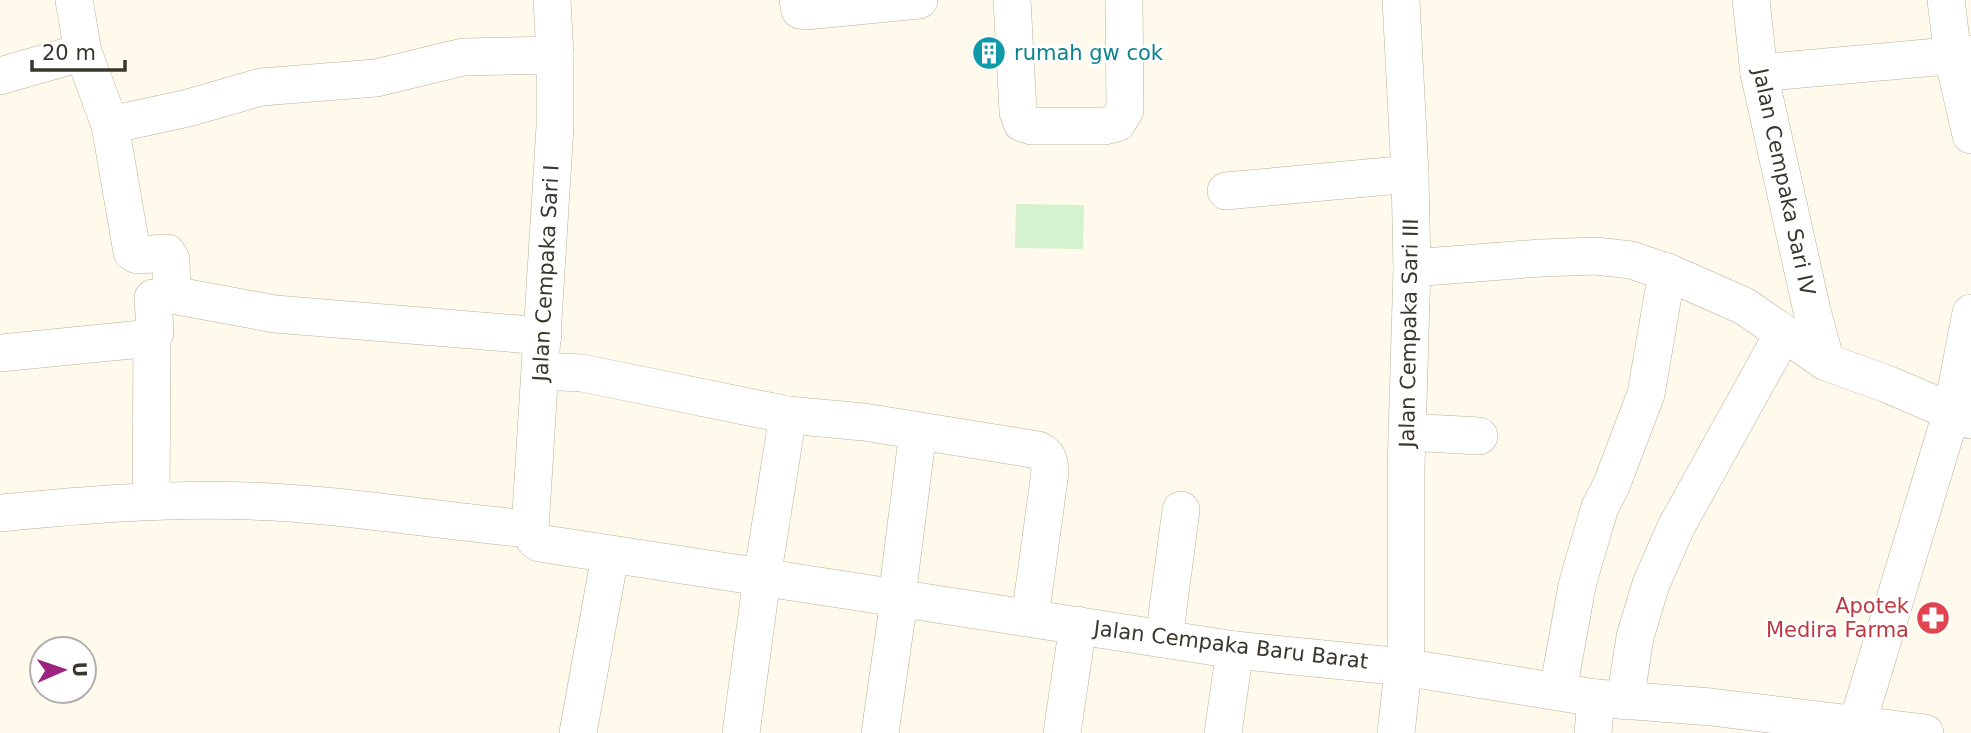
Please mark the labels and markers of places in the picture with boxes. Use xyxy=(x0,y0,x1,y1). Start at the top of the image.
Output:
building icon: rumah gw cok xyxy=(970,34,1008,72)
place label: rumah gw cok xyxy=(1014,41,1164,65)
place label: Apotek Medira Farma xyxy=(1766,594,1910,642)
pharmacy icon: Apotek Medira Farma xyxy=(1914,599,1952,637)

